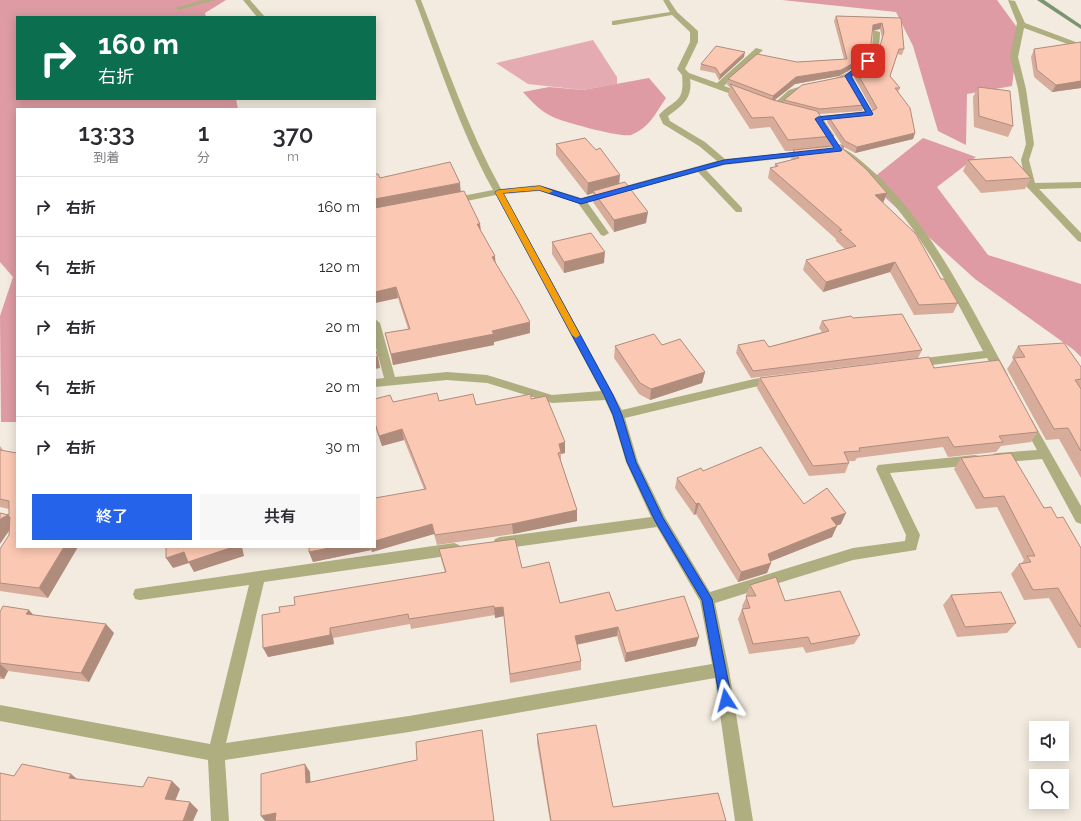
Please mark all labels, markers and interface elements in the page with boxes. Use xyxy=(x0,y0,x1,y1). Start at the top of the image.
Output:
text: 160 m xyxy=(98,28,179,61)
icon: right xyxy=(32,32,84,84)
pin xyxy=(851,44,885,78)
icon: arrive xyxy=(857,50,879,72)
text: 右折 xyxy=(98,66,134,87)
text: 13:33 xyxy=(78,118,135,147)
text: 1 xyxy=(198,118,209,147)
text: 370 xyxy=(272,120,314,149)
text: m xyxy=(287,149,299,164)
text: 到着 xyxy=(94,150,120,165)
text: 分 xyxy=(197,150,210,165)
icon: right xyxy=(32,196,54,218)
text: 160 m xyxy=(318,198,360,216)
text: 右折 xyxy=(66,199,96,217)
icon: left xyxy=(32,256,54,278)
text: 120 m xyxy=(319,258,360,276)
text: 左折 xyxy=(66,259,96,277)
icon: right xyxy=(32,316,54,338)
text: 20 m xyxy=(325,318,360,336)
text: 右折 xyxy=(66,319,96,337)
icon: left xyxy=(32,376,54,398)
text: 20 m xyxy=(325,378,360,396)
text: 左折 xyxy=(66,379,96,397)
icon: right xyxy=(32,436,54,458)
text: 30 m xyxy=(325,438,360,456)
text: 右折 xyxy=(66,439,96,457)
button: 終了 xyxy=(32,494,192,540)
button: 共有 xyxy=(200,494,360,540)
position arrow xyxy=(705,679,747,721)
map controls xyxy=(1029,721,1069,809)
button: sound xyxy=(1029,721,1069,761)
button: search xyxy=(1029,769,1069,809)

